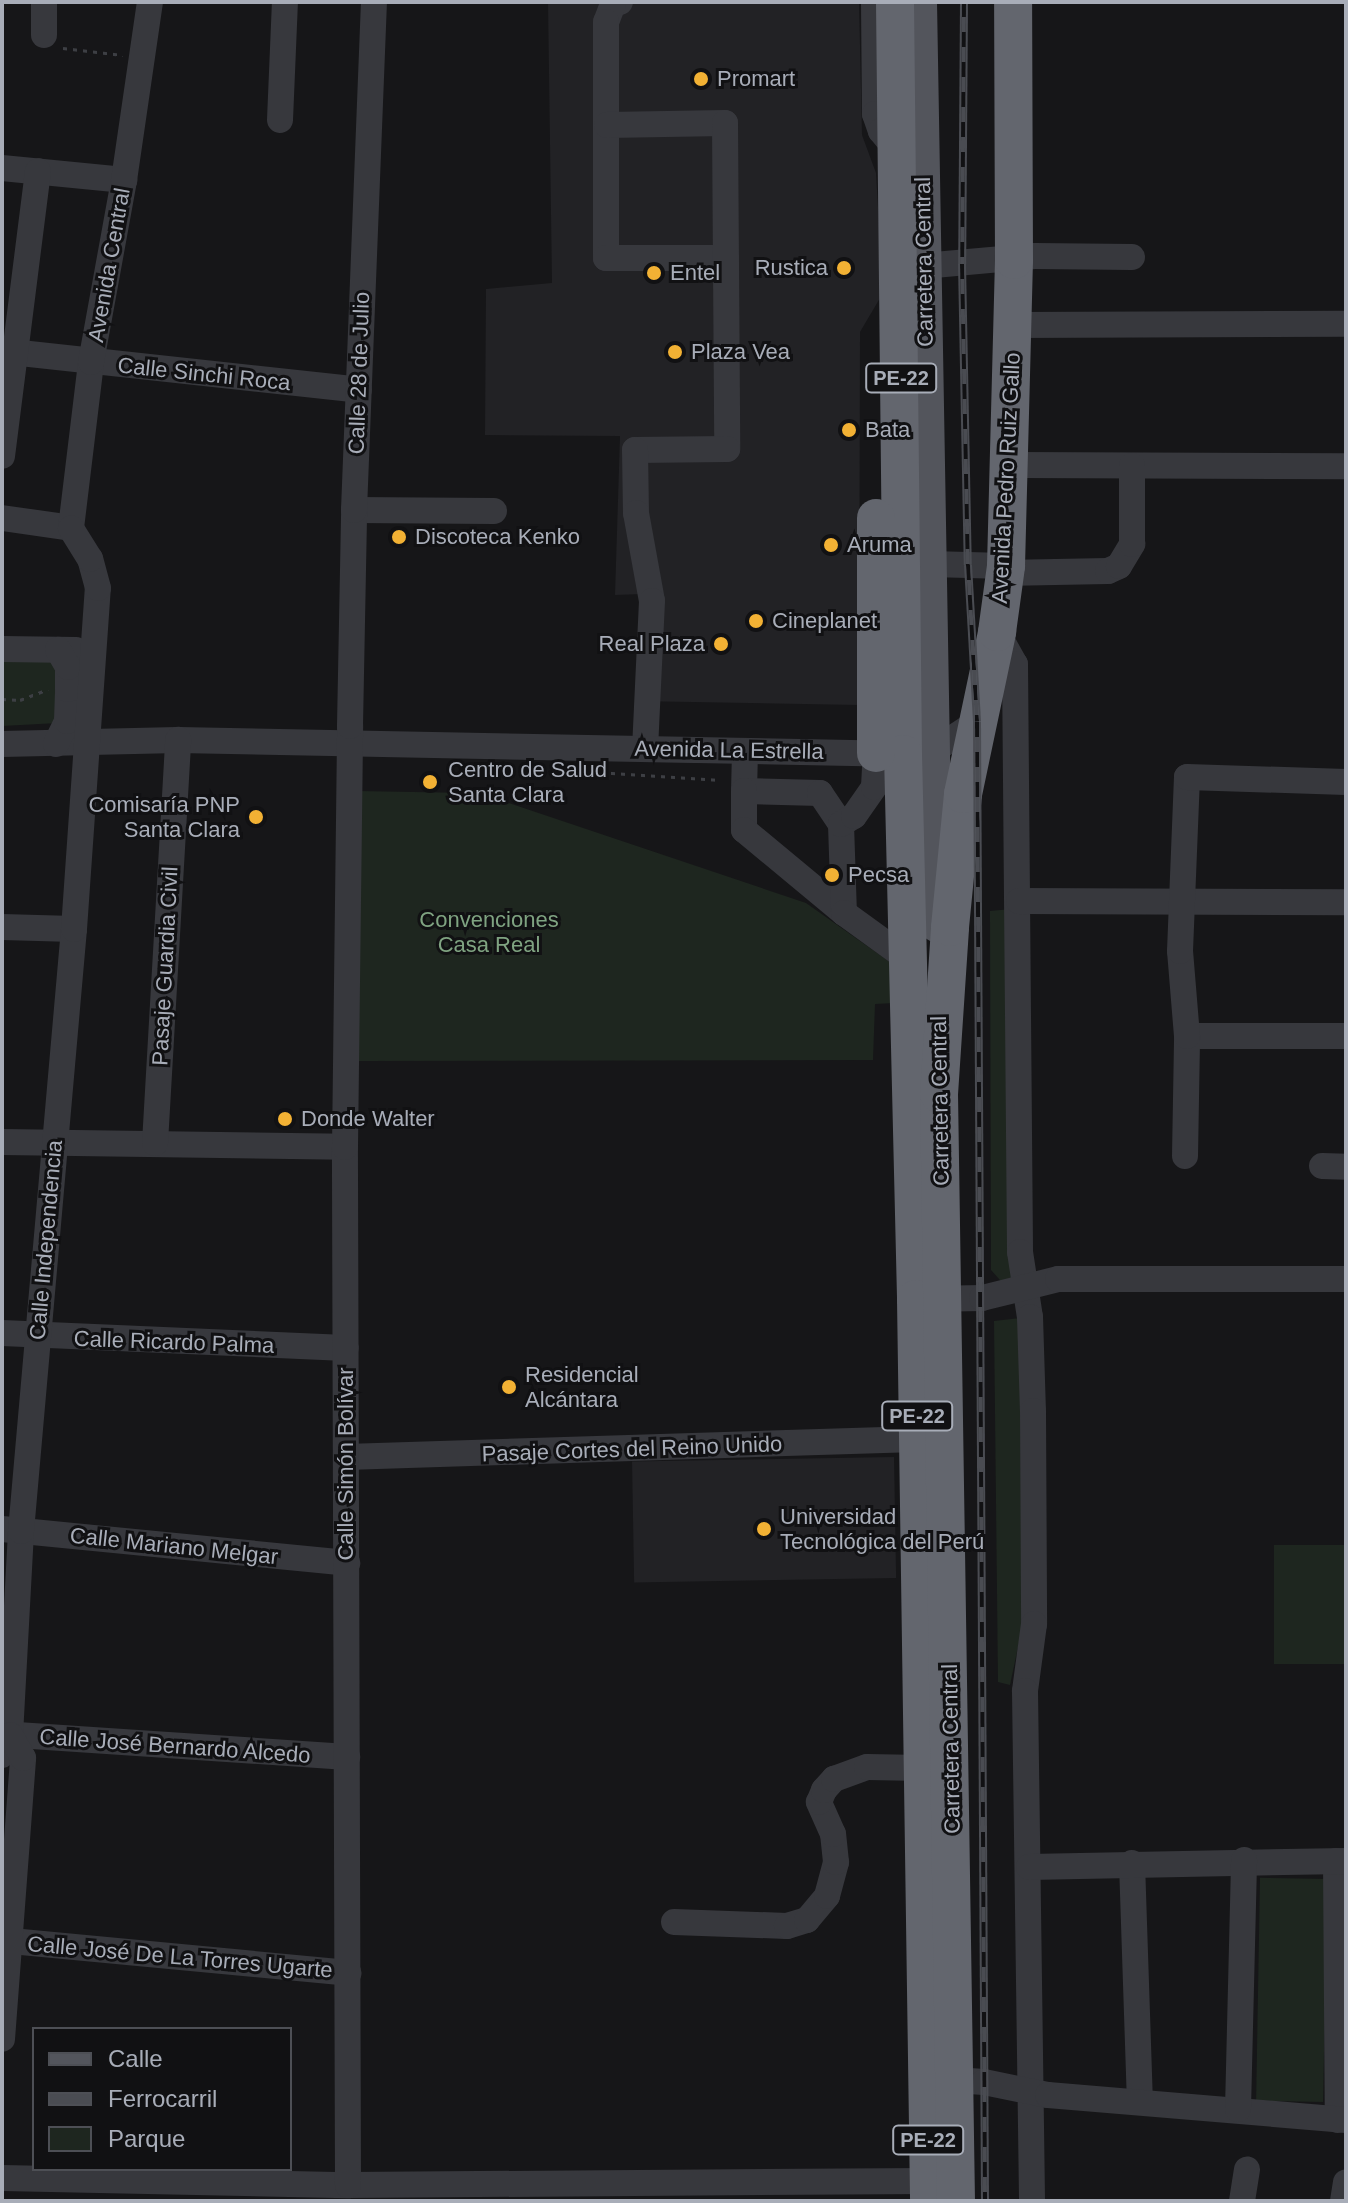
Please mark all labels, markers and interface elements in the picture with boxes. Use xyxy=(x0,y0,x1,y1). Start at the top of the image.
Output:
place label: Promart xyxy=(717,66,795,92)
marker: Promart xyxy=(692,70,710,88)
street label: Carretera Central xyxy=(909,177,939,347)
street label: Avenida Central xyxy=(82,186,136,344)
place label: Rustica xyxy=(755,255,828,281)
marker: Rustica xyxy=(835,259,853,277)
place label: Entel xyxy=(670,260,720,286)
marker: Entel xyxy=(645,264,663,282)
street label: Calle 28 de Julio xyxy=(343,291,375,455)
place label: Plaza Vea xyxy=(691,339,790,365)
marker: Plaza Vea xyxy=(666,343,684,361)
street label: Calle Sinchi Roca xyxy=(116,352,292,396)
street label: Avenida Pedro Ruiz Gallo xyxy=(986,352,1026,604)
road number: PE-22 xyxy=(865,362,937,394)
place label: Bata xyxy=(865,417,910,443)
marker: Bata xyxy=(840,421,858,439)
place label: Discoteca Kenko xyxy=(415,524,580,550)
marker: Discoteca Kenko xyxy=(390,528,408,546)
place label: Aruma xyxy=(847,532,912,558)
marker: Aruma xyxy=(822,536,840,554)
place label: Cineplanet xyxy=(772,608,877,634)
marker: Cineplanet xyxy=(747,612,765,630)
place label: Real Plaza xyxy=(599,631,705,657)
marker: Real Plaza xyxy=(712,635,730,653)
street label: Avenida La Estrella xyxy=(634,735,824,765)
place label: Centro de Salud Santa Clara xyxy=(448,756,607,808)
marker: Centro de Salud Santa Clara xyxy=(419,771,441,793)
place label: Comisaría PNP Santa Clara xyxy=(88,791,240,842)
marker: Comisaría PNP Santa Clara xyxy=(247,808,265,826)
place label: Pecsa xyxy=(848,862,909,888)
street label: Pasaje Guardia Civil xyxy=(147,866,183,1066)
marker: Pecsa xyxy=(823,866,841,884)
park label: Convenciones Casa Real xyxy=(419,906,559,958)
street label: Carretera Central xyxy=(925,1016,955,1186)
place label: Donde Walter xyxy=(301,1106,435,1132)
marker: Donde Walter xyxy=(276,1110,294,1128)
street label: Calle Independencia xyxy=(24,1139,68,1341)
street label: Calle Ricardo Palma xyxy=(73,1325,275,1359)
place label: Residencial Alcántara xyxy=(525,1361,639,1412)
street label: Calle Simón Bolívar xyxy=(333,1367,359,1561)
marker: Residencial Alcántara xyxy=(500,1378,518,1396)
road number: PE-22 xyxy=(881,1400,953,1432)
street label: Pasaje Cortes del Reino Unido xyxy=(481,1431,783,1467)
place label: Universidad Tecnológica del Perú xyxy=(780,1503,984,1554)
marker: Universidad Tecnológica del Perú xyxy=(755,1520,773,1538)
street label: Calle Mariano Melgar xyxy=(69,1522,279,1570)
street label: Carretera Central xyxy=(936,1664,966,1834)
street label: Calle José Bernardo Alcedo xyxy=(38,1723,312,1769)
street label: Calle José De La Torres Ugarte xyxy=(26,1930,334,1984)
legend xyxy=(32,2027,292,2171)
text: Calle xyxy=(108,2045,163,2072)
text: Ferrocarril xyxy=(108,2085,217,2112)
road number: PE-22 xyxy=(892,2124,964,2156)
text: Parque xyxy=(108,2125,185,2152)

